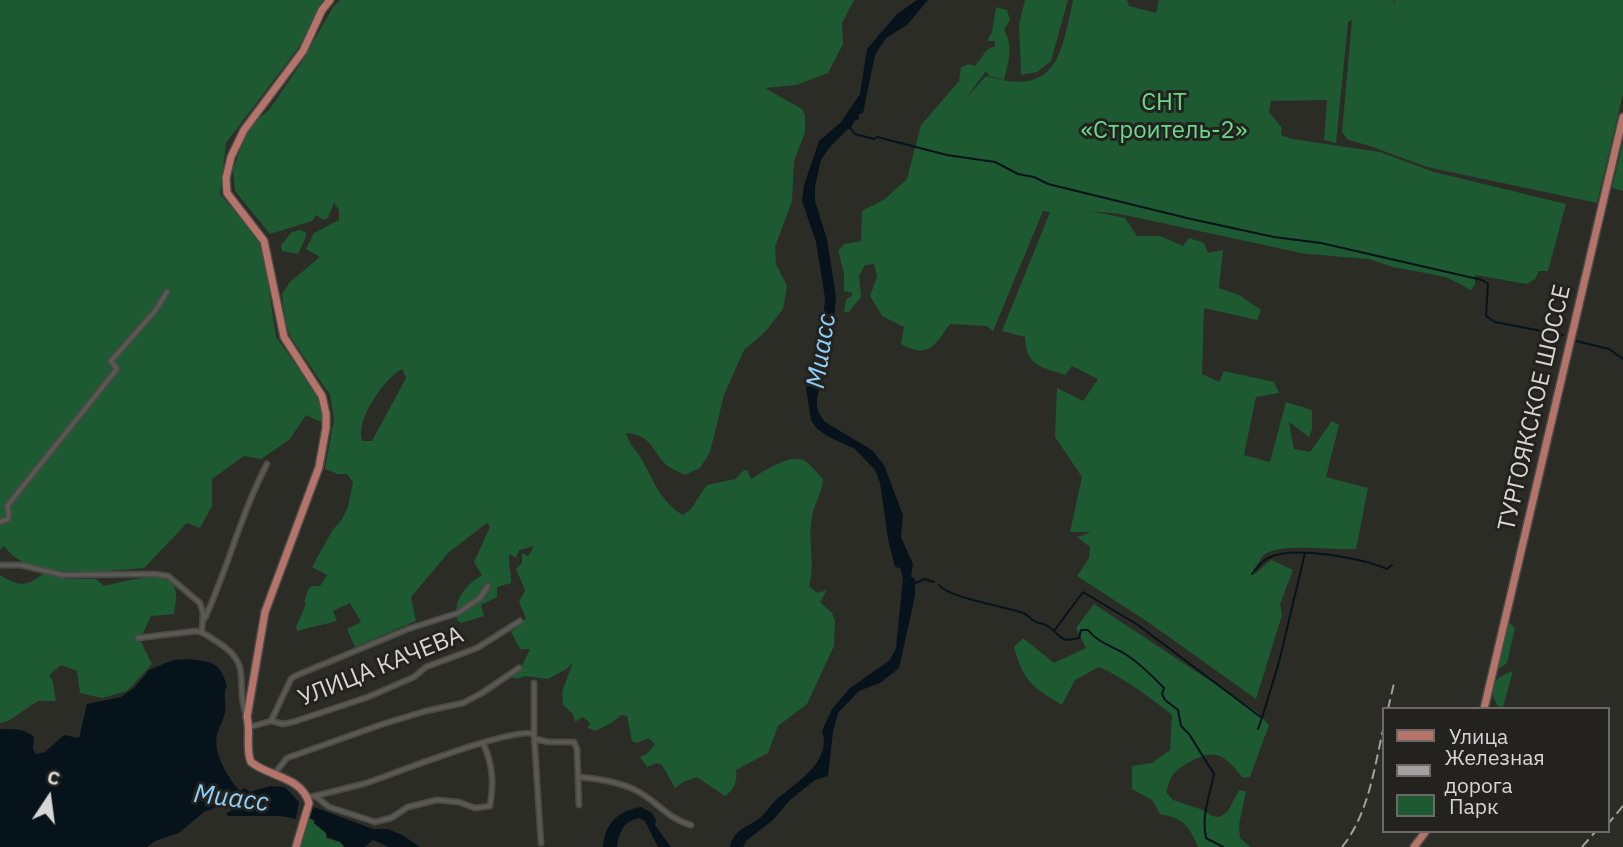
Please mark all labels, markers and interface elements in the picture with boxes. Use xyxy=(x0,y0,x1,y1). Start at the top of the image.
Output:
park label: СНТ «Строитель-2» xyxy=(1081,89,1247,145)
street label: ТУРГОЯКСКОЕ ШОССЕ xyxy=(1493,282,1577,534)
water label: Миасс xyxy=(801,311,843,391)
street label: УЛИЦА КАЧЕВА xyxy=(294,621,468,713)
legend xyxy=(1382,707,1609,833)
text: Улица xyxy=(1449,722,1508,750)
text: Железная дорога xyxy=(1445,743,1545,799)
north arrow xyxy=(14,763,84,833)
text: С xyxy=(45,764,62,791)
water label: Миасс xyxy=(192,779,270,819)
text: Парк xyxy=(1449,792,1499,820)

